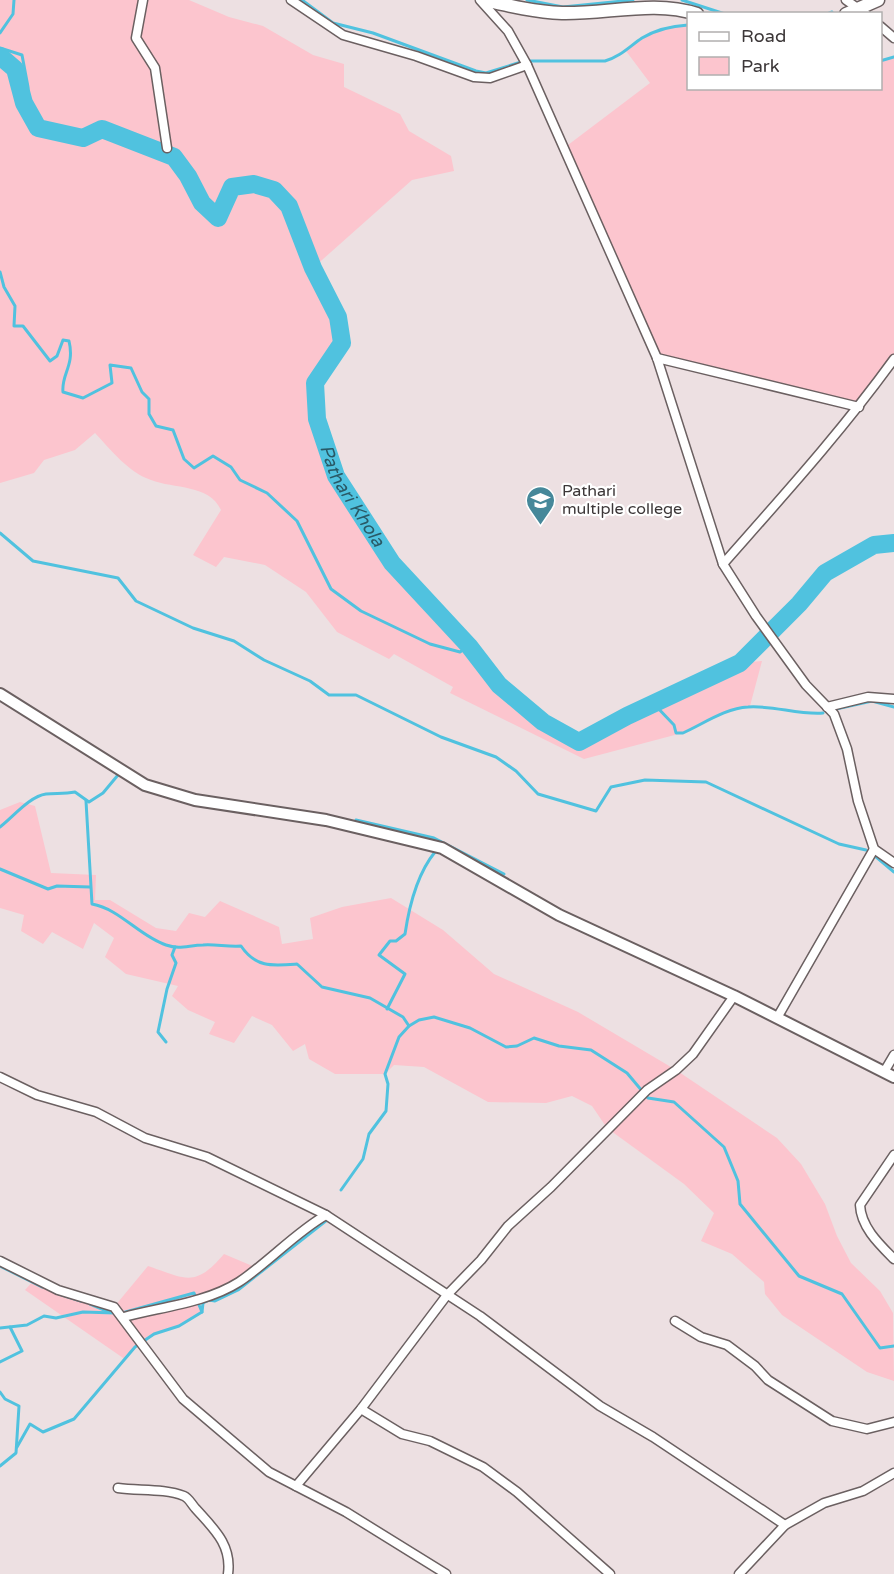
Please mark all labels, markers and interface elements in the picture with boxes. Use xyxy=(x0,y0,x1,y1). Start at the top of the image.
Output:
legend xyxy=(687,12,882,90)
text: Road xyxy=(741,25,786,47)
text: Park xyxy=(741,55,780,77)
water label: Pathari Khola xyxy=(315,442,390,552)
place label: Pathari multiple college xyxy=(562,481,682,519)
school or university icon: Pathari multiple college xyxy=(525,484,557,526)

